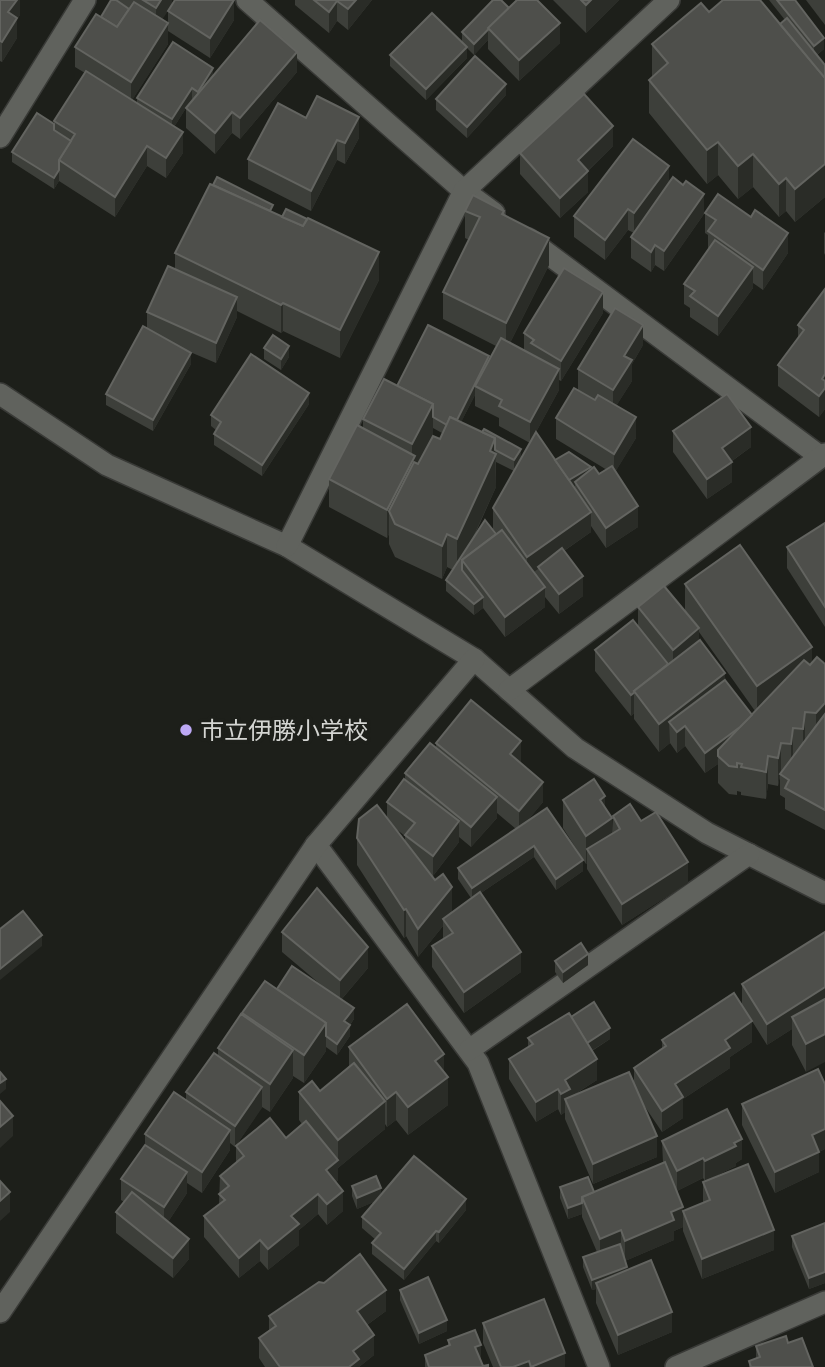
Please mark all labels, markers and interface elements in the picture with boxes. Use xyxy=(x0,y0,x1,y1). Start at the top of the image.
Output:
place label: 市立伊勝小学校 xyxy=(200,716,368,745)
marker: 市立伊勝小学校 xyxy=(178,722,194,738)

